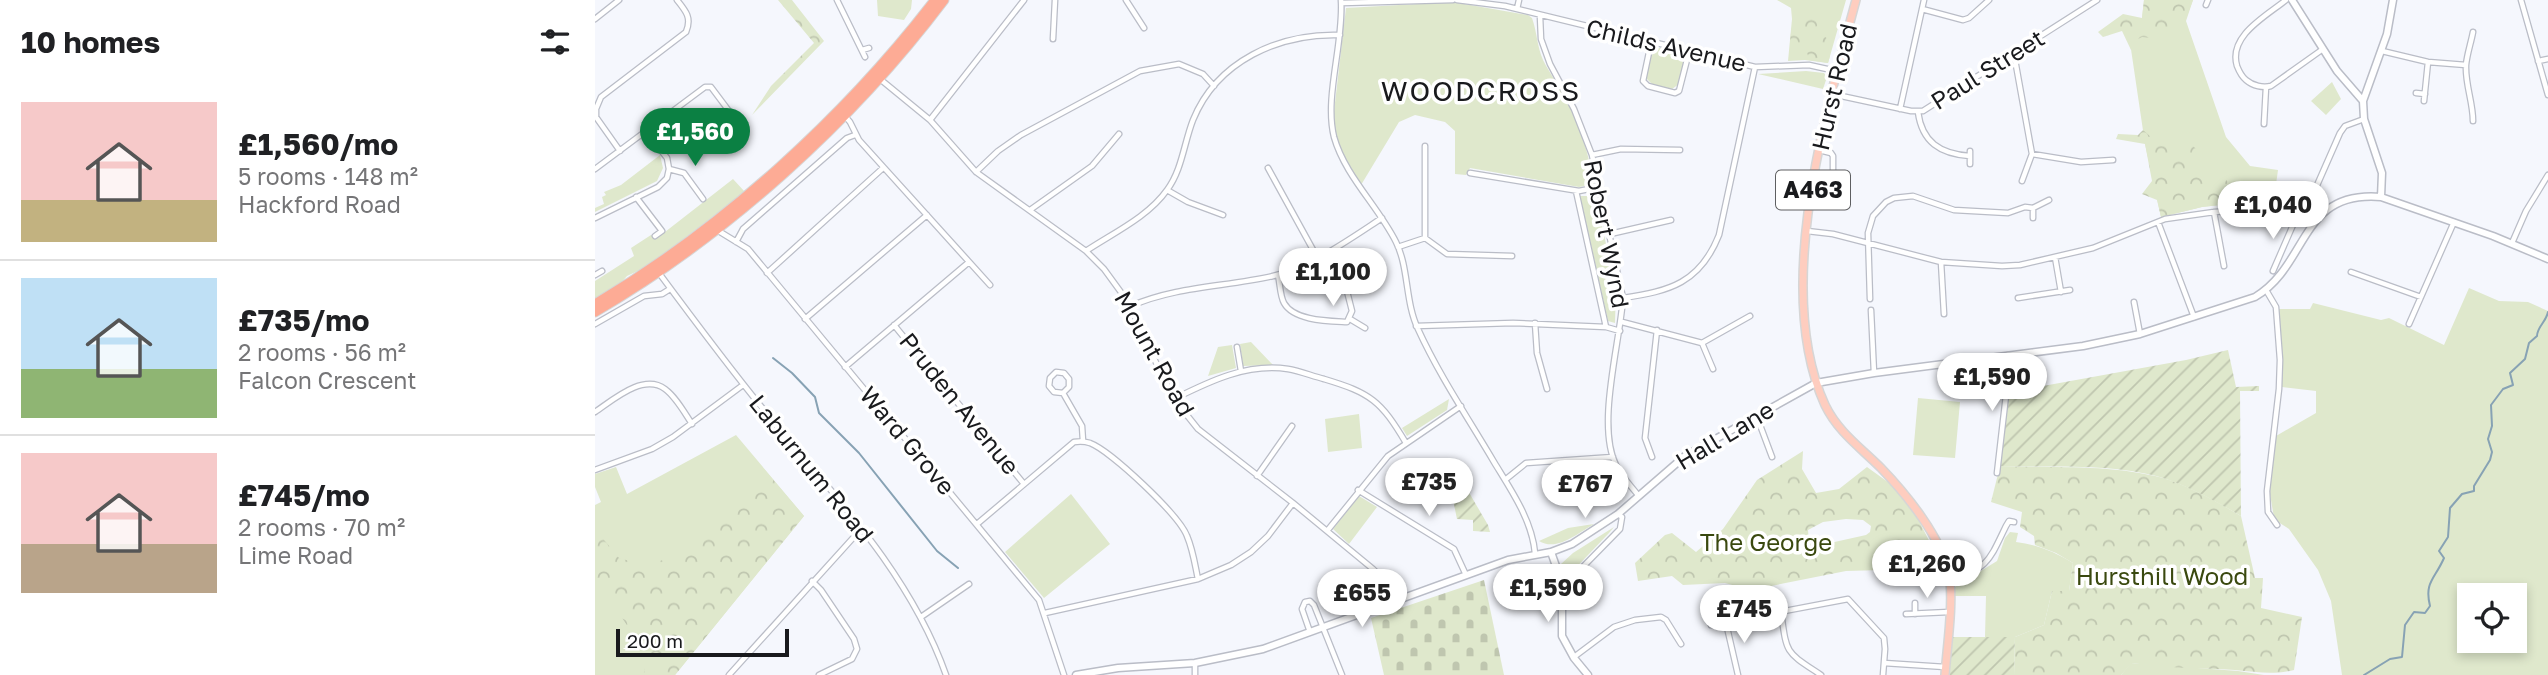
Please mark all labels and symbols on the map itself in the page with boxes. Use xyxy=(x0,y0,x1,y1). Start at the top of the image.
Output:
street label: Childs Avenue xyxy=(1584,12,1749,77)
street label: Hurst Road xyxy=(1805,20,1862,153)
street label: Paul Street xyxy=(1925,22,2049,115)
district label: WOODCROSS xyxy=(1381,74,1581,107)
pin: £1,560 xyxy=(638,108,752,168)
street label: Robert Wynd xyxy=(1579,157,1636,310)
road number: A463 xyxy=(1776,170,1850,210)
pin: £1,040 xyxy=(2216,182,2330,241)
pin: £1,100 xyxy=(1276,248,1390,308)
street label: Mount Road xyxy=(1109,286,1202,421)
street label: Pruden Avenue xyxy=(894,326,1026,480)
pin: £1,590 xyxy=(1935,354,2049,413)
street label: Ward Grove xyxy=(854,380,962,500)
street label: Laburnum Road xyxy=(744,388,881,548)
street label: Hall Lane xyxy=(1670,394,1779,475)
pin: £735 xyxy=(1388,458,1470,518)
pin: £767 xyxy=(1544,461,1626,520)
park label: The George xyxy=(1700,527,1832,556)
pin: £1,260 xyxy=(1870,540,1984,600)
park label: Hursthill Wood xyxy=(2076,561,2248,590)
pin: £1,590 xyxy=(1491,564,1605,624)
pin: £655 xyxy=(1321,570,1403,629)
pin: £745 xyxy=(1703,586,1785,645)
scale bar xyxy=(616,626,789,658)

